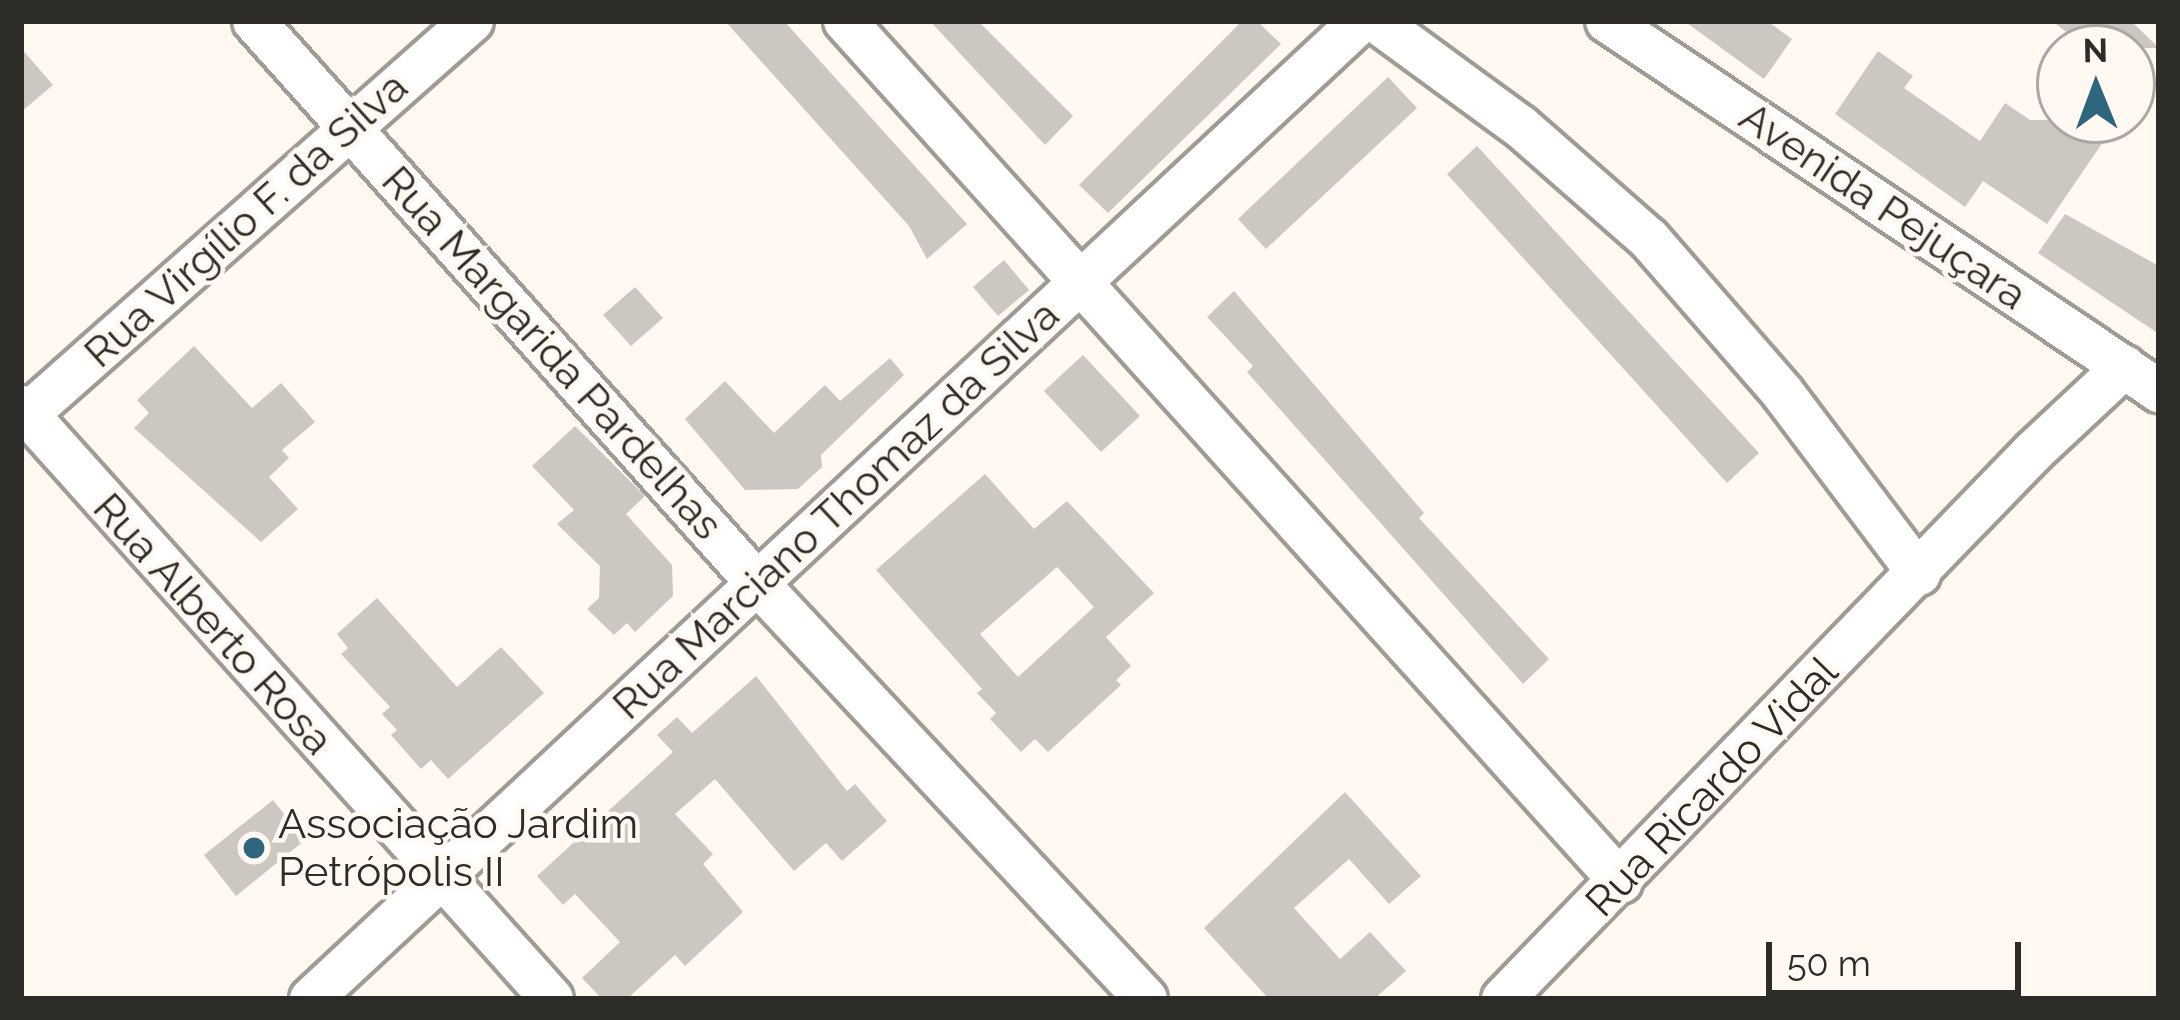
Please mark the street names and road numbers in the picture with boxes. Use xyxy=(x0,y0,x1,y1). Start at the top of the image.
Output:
street label: Rua Virgílio F. da Silva xyxy=(74,61,418,379)
street label: Avenida Pejuçara xyxy=(1730,91,2036,321)
street label: Rua Margarida Pardelhas xyxy=(371,156,733,550)
street label: Rua Marciano Thomaz da Silva xyxy=(602,290,1070,730)
street label: Rua Alberto Rosa xyxy=(82,483,344,765)
street label: Rua Ricardo Vidal xyxy=(1575,646,1849,928)

